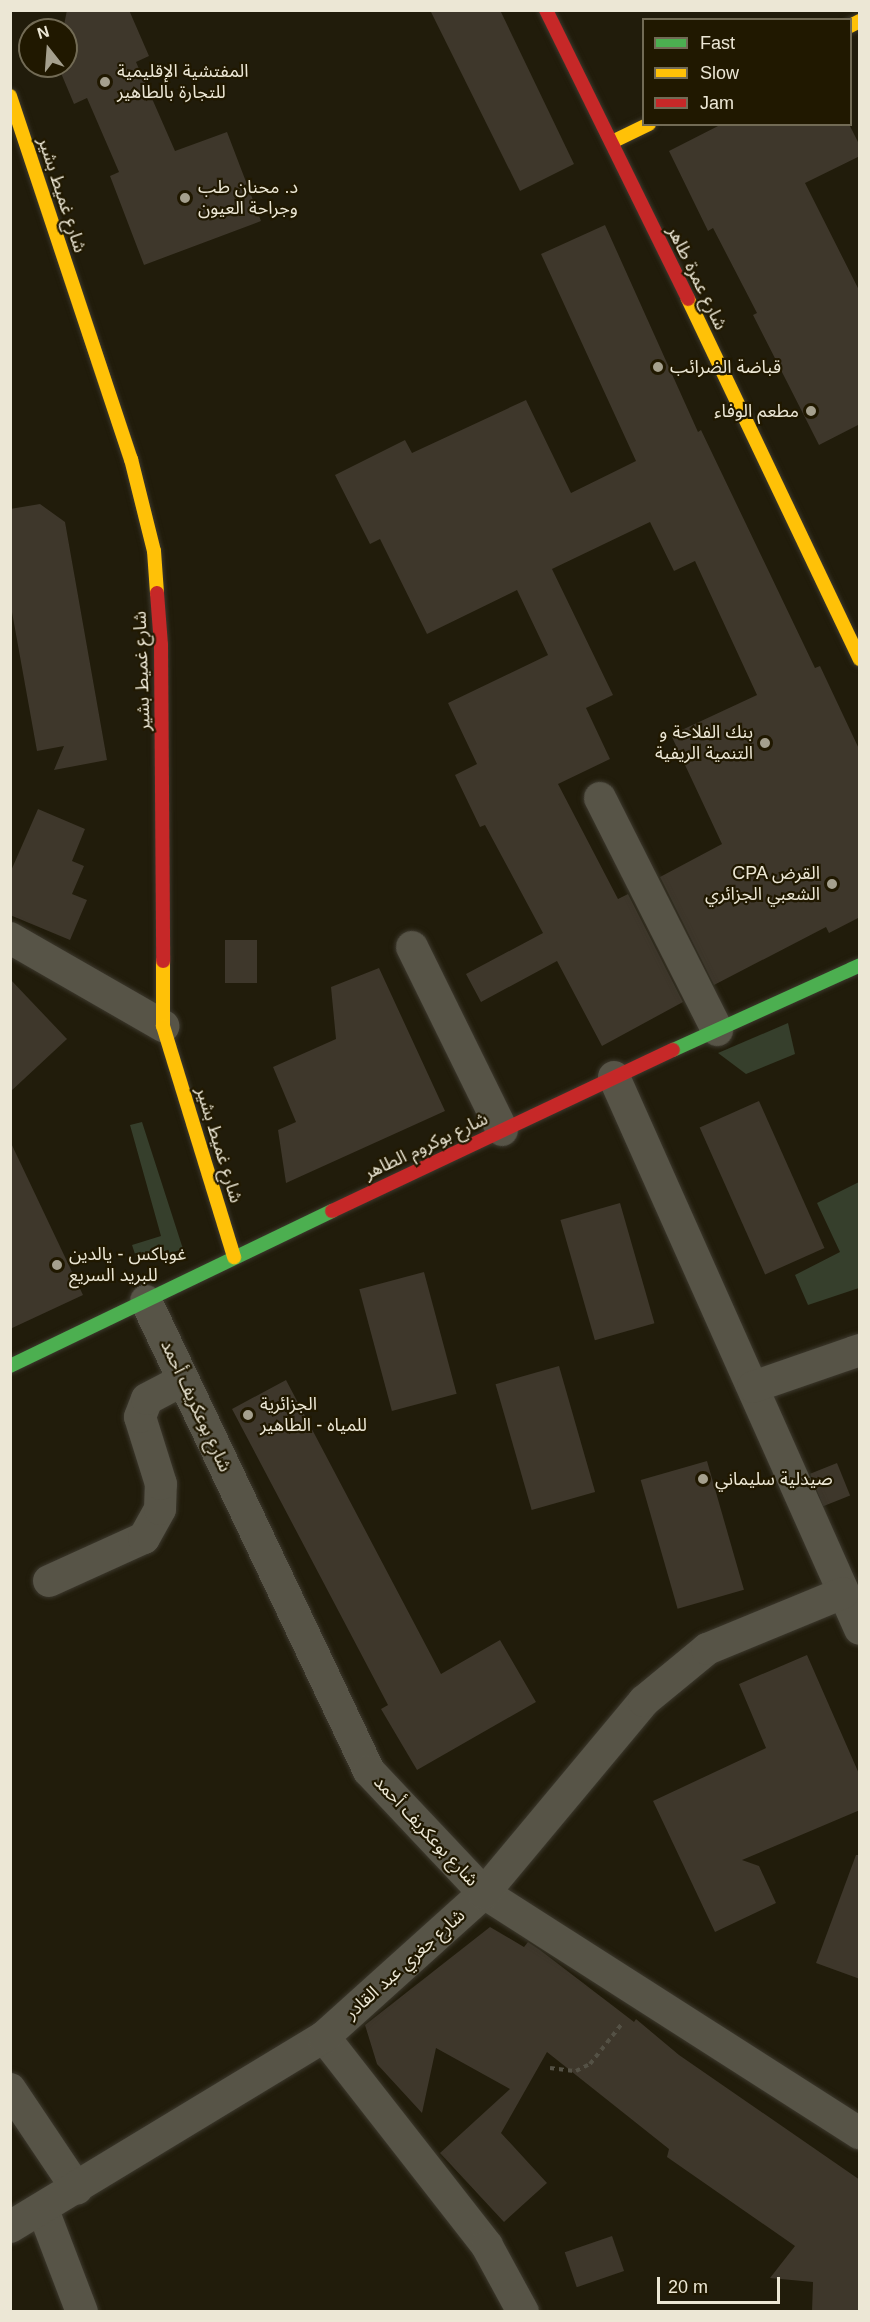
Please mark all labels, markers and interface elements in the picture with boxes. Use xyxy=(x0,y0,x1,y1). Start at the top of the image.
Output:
north arrow xyxy=(18,18,78,78)
legend xyxy=(642,18,852,126)
text: N xyxy=(35,22,51,42)
text: Fast xyxy=(700,33,735,53)
place label: المفتشية الإقليمية للتجارة بالطاهير xyxy=(117,61,249,104)
text: Slow xyxy=(700,63,739,83)
marker: المفتشية الإقليمية للتجارة بالطاهير xyxy=(98,75,112,89)
text: Jam xyxy=(700,93,734,113)
street label: شارع غميط بشير xyxy=(33,135,91,255)
place label: د. محنان طب وجراحة العيون xyxy=(198,177,298,219)
marker: د. محنان طب وجراحة العيون xyxy=(176,189,194,207)
street label: شارع عمرة طاهر xyxy=(662,222,732,334)
place label: قباضة الضرائب xyxy=(670,356,781,378)
marker: قباضة الضرائب xyxy=(651,360,665,374)
place label: مطعم الوفاء xyxy=(714,400,799,422)
marker: مطعم الوفاء xyxy=(804,404,818,418)
street label: شارع غميط بشير xyxy=(129,611,155,731)
place label: بنك الفلاحة و التنمية الريفية xyxy=(655,722,753,764)
marker: بنك الفلاحة و التنمية الريفية xyxy=(758,736,772,750)
place label: CPA القرض الشعبي الجزائري xyxy=(705,863,820,906)
marker: CPA القرض الشعبي الجزائري xyxy=(825,877,839,891)
street label: شارع غميط بشير xyxy=(191,1084,247,1206)
street label: شارع بوكروم الطاهر xyxy=(361,1108,491,1184)
place label: غوباكس - يالدين للبريد السريع xyxy=(69,1244,186,1286)
marker: غوباكس - يالدين للبريد السريع xyxy=(50,1258,64,1272)
street label: شارع بوعكريف أحمد xyxy=(156,1337,236,1475)
place label: الجزائرية للمياه - الطاهير xyxy=(260,1394,367,1436)
marker: الجزائرية للمياه - الطاهير xyxy=(241,1408,255,1422)
place label: صيدلية سليماني xyxy=(715,1468,833,1490)
marker: صيدلية سليماني xyxy=(696,1472,710,1486)
street label: شارع بوعكريف أحمد xyxy=(369,1771,483,1891)
street label: شارع جغري عبد القادر xyxy=(341,1904,469,2024)
scale bar xyxy=(660,2265,783,2303)
text: 20 m xyxy=(668,2277,708,2297)

